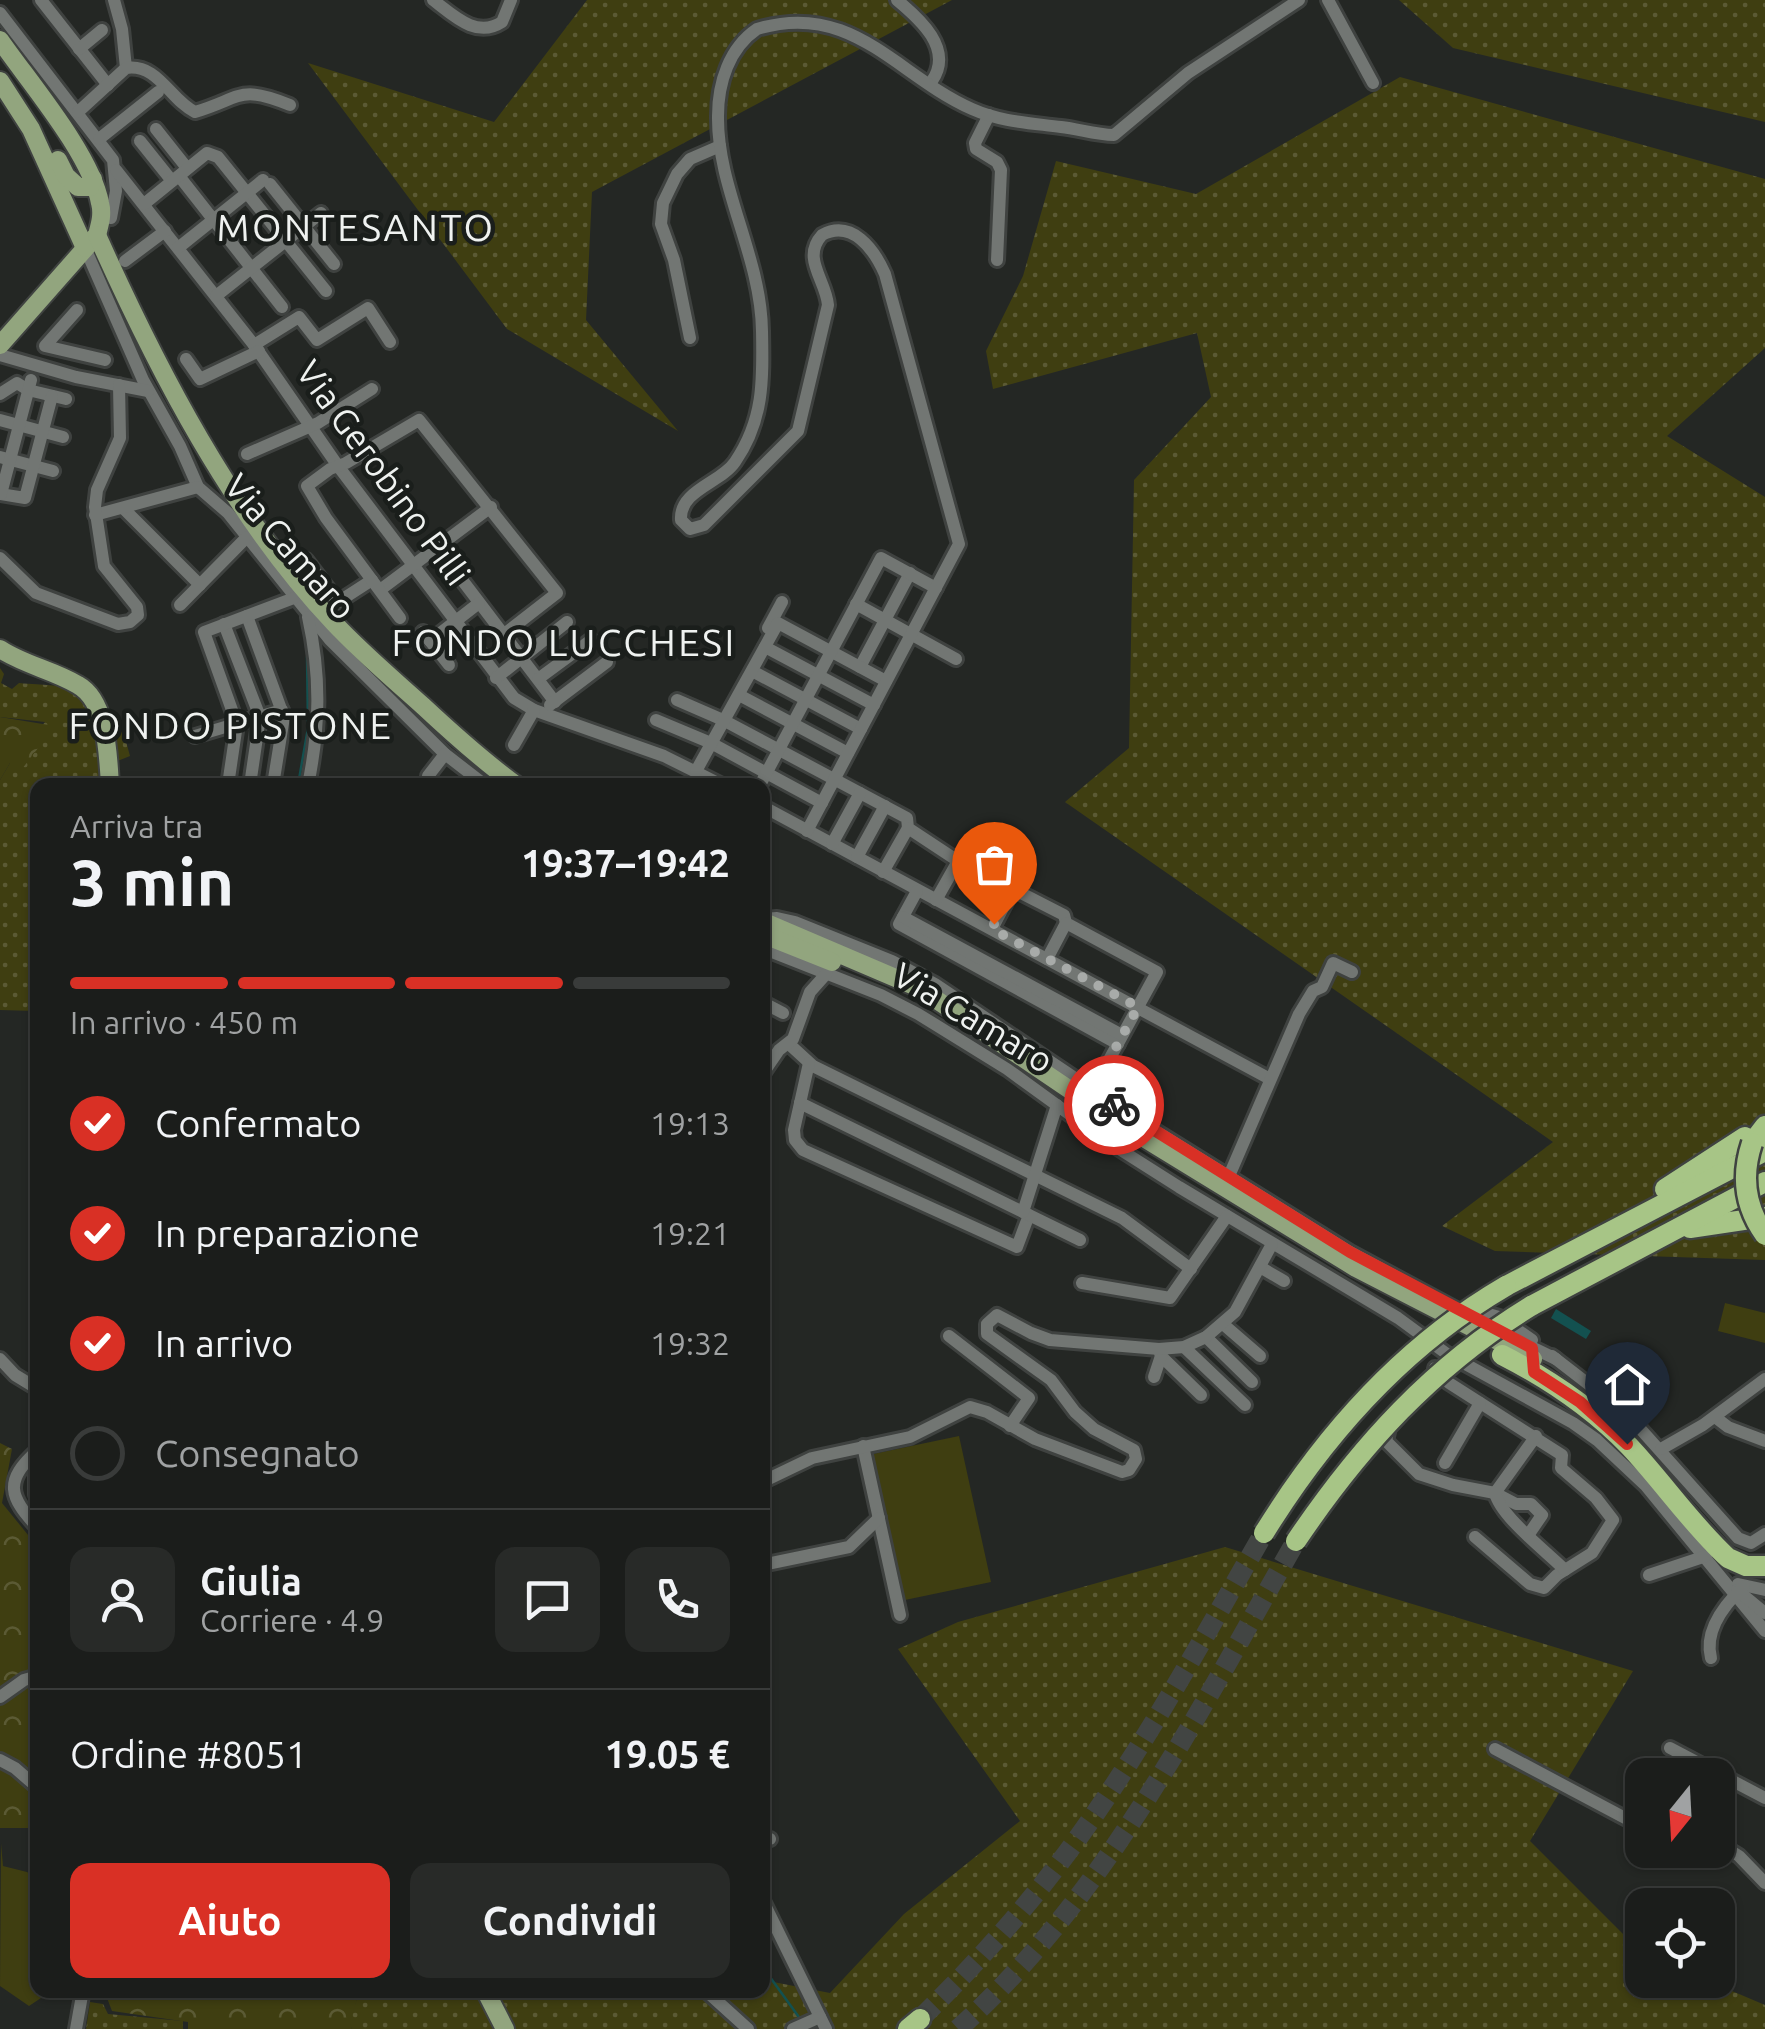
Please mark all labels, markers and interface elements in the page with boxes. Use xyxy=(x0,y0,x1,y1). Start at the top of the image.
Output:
district label: MONTESANTO xyxy=(217,206,495,248)
street label: Via Gerobino Pilli xyxy=(289,352,479,593)
street label: Via Camaro xyxy=(217,466,365,627)
district label: FONDO LUCCHESI xyxy=(391,621,737,663)
district label: FONDO PISTONE xyxy=(69,704,393,746)
text: Arriva tra xyxy=(70,808,203,844)
pin xyxy=(952,822,1037,925)
icon: bag xyxy=(967,837,1022,892)
text: 19:37–19:42 xyxy=(521,842,730,884)
text: 3 min xyxy=(70,845,234,918)
street label: Via Camaro xyxy=(886,954,1061,1080)
text: In arrivo · 450 m xyxy=(70,1004,298,1040)
courier xyxy=(1064,1055,1164,1155)
icon: bike xyxy=(1087,1078,1142,1133)
icon: check xyxy=(70,1096,125,1151)
text: Confermato xyxy=(155,1102,361,1144)
text: 19:13 xyxy=(650,1105,730,1141)
icon: check xyxy=(70,1206,125,1261)
text: In preparazione xyxy=(155,1212,420,1254)
text: 19:21 xyxy=(650,1215,730,1251)
icon: check xyxy=(70,1316,125,1371)
text: In arrivo xyxy=(155,1322,293,1364)
text: 19:32 xyxy=(650,1325,730,1361)
pin xyxy=(1585,1342,1670,1445)
icon: home xyxy=(1600,1357,1655,1412)
text: Consegnato xyxy=(155,1432,360,1474)
button: person xyxy=(70,1547,175,1652)
button: chat xyxy=(495,1547,600,1652)
button: phone xyxy=(625,1547,730,1652)
text: Giulia xyxy=(200,1560,302,1602)
text: Corriere · 4.9 xyxy=(200,1602,384,1638)
text: Ordine #8051 xyxy=(70,1733,307,1775)
text: 19.05 € xyxy=(604,1733,730,1775)
north arrow xyxy=(1625,1758,1735,1868)
map controls xyxy=(1625,1758,1735,1998)
button: Aiuto xyxy=(70,1863,390,1978)
button: Condividi xyxy=(410,1863,730,1978)
button: locate xyxy=(1625,1888,1735,1998)

